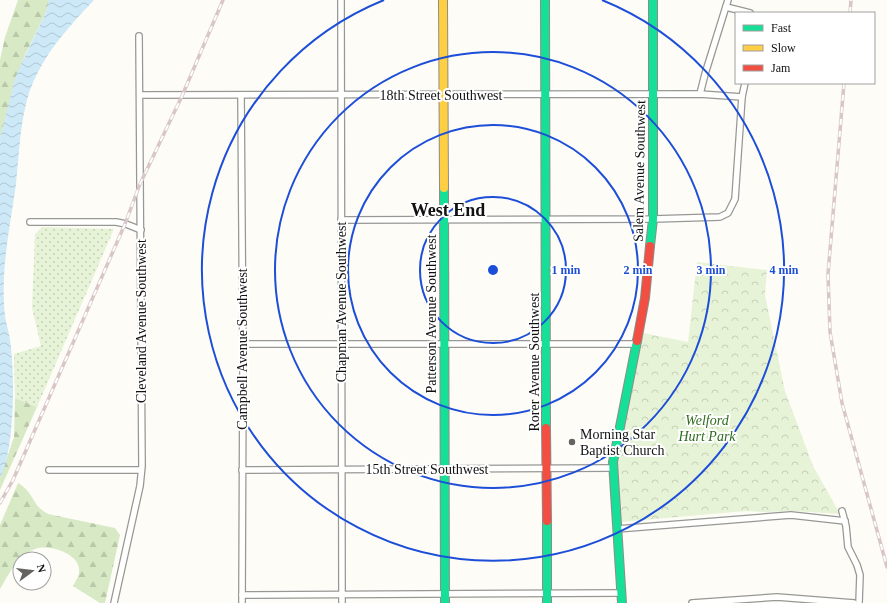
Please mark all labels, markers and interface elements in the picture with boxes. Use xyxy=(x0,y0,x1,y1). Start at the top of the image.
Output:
legend xyxy=(735,12,875,84)
text: Fast xyxy=(771,21,792,35)
text: Slow xyxy=(771,41,796,55)
text: Jam xyxy=(771,61,791,75)
street label: 18th Street Southwest xyxy=(380,88,503,103)
street label: Salem Avenue Southwest xyxy=(631,100,648,242)
district label: West End xyxy=(411,200,485,220)
street label: Chapman Avenue Southwest xyxy=(334,222,349,382)
street label: Patterson Avenue Southwest xyxy=(424,234,439,394)
street label: Cleveland Avenue Southwest xyxy=(134,239,149,403)
centre of rings xyxy=(486,263,500,277)
text: 1 min xyxy=(551,263,581,277)
text: 2 min xyxy=(623,263,653,277)
text: 3 min xyxy=(696,263,726,277)
text: 4 min xyxy=(769,263,799,277)
street label: Campbell Avenue Southwest xyxy=(235,268,250,430)
street label: Rorer Avenue Southwest xyxy=(527,292,542,431)
park label: Welford Hurt Park xyxy=(677,413,736,444)
place label: Morning Star Baptist Church xyxy=(580,427,664,458)
marker: Morning Star Baptist Church xyxy=(567,437,577,447)
street label: 15th Street Southwest xyxy=(366,462,489,477)
north arrow xyxy=(12,551,52,591)
text: N xyxy=(35,563,48,574)

